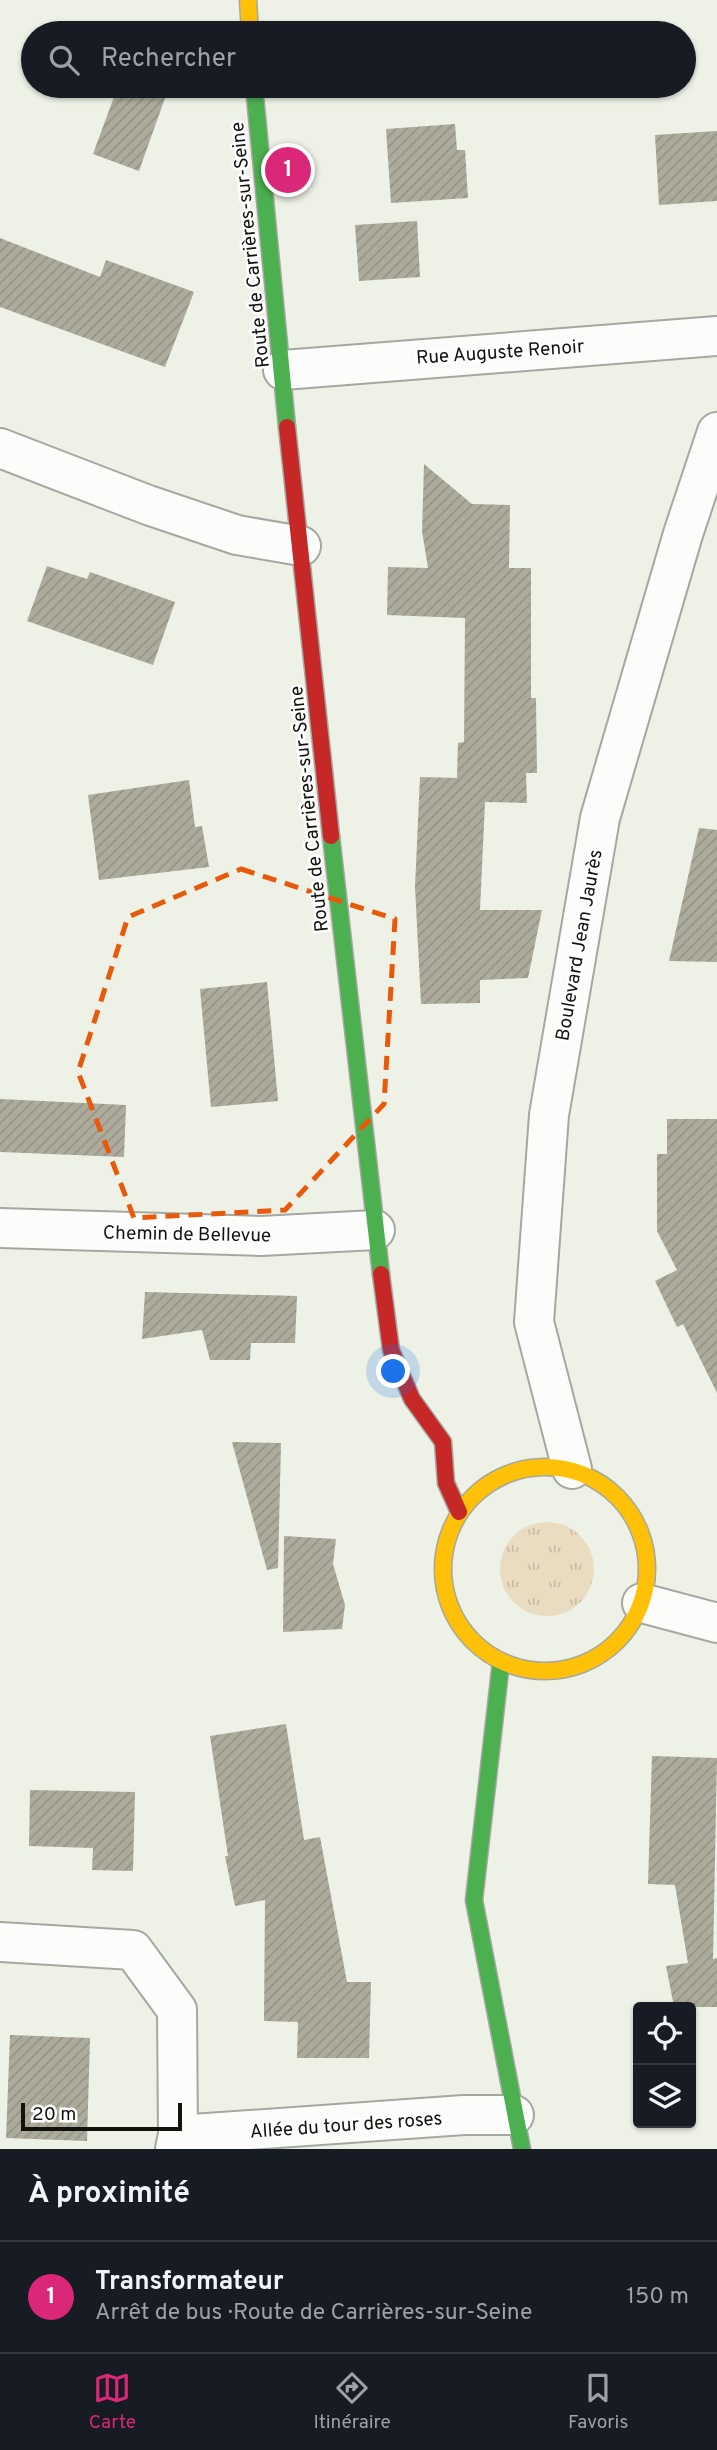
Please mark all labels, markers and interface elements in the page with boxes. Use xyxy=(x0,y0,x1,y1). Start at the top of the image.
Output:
search box xyxy=(21,21,696,98)
icon: search xyxy=(45,41,83,79)
text: Rechercher xyxy=(101,43,236,76)
street label: Route de Carrières-sur-Seine xyxy=(226,121,276,369)
pin: 1 xyxy=(265,144,311,196)
street label: Rue Auguste Renoir xyxy=(415,335,586,371)
street label: Route de Carrières-sur-Seine xyxy=(285,685,335,933)
street label: Boulevard Jean Jaurès xyxy=(551,848,609,1043)
street label: Chemin de Bellevue xyxy=(103,1222,271,1248)
your location xyxy=(376,1354,410,1388)
map controls xyxy=(633,2002,696,2128)
button: locate xyxy=(633,2002,696,2065)
button: layers xyxy=(633,2065,696,2128)
scale bar xyxy=(21,2100,182,2132)
text: 20 m xyxy=(32,2103,76,2127)
street label: Allée du tour des roses xyxy=(249,2107,443,2145)
text: À proximité xyxy=(28,2176,190,2213)
text: Transformateur xyxy=(95,2266,284,2299)
text: 1 xyxy=(46,2283,56,2312)
text: 150 m xyxy=(627,2283,689,2312)
text: Arrêt de bus · Route de Carrières-sur-Seine xyxy=(95,2299,532,2328)
tab: Carte xyxy=(89,2369,136,2435)
tab: Itinéraire xyxy=(313,2369,391,2435)
tab: Favoris xyxy=(568,2369,628,2435)

